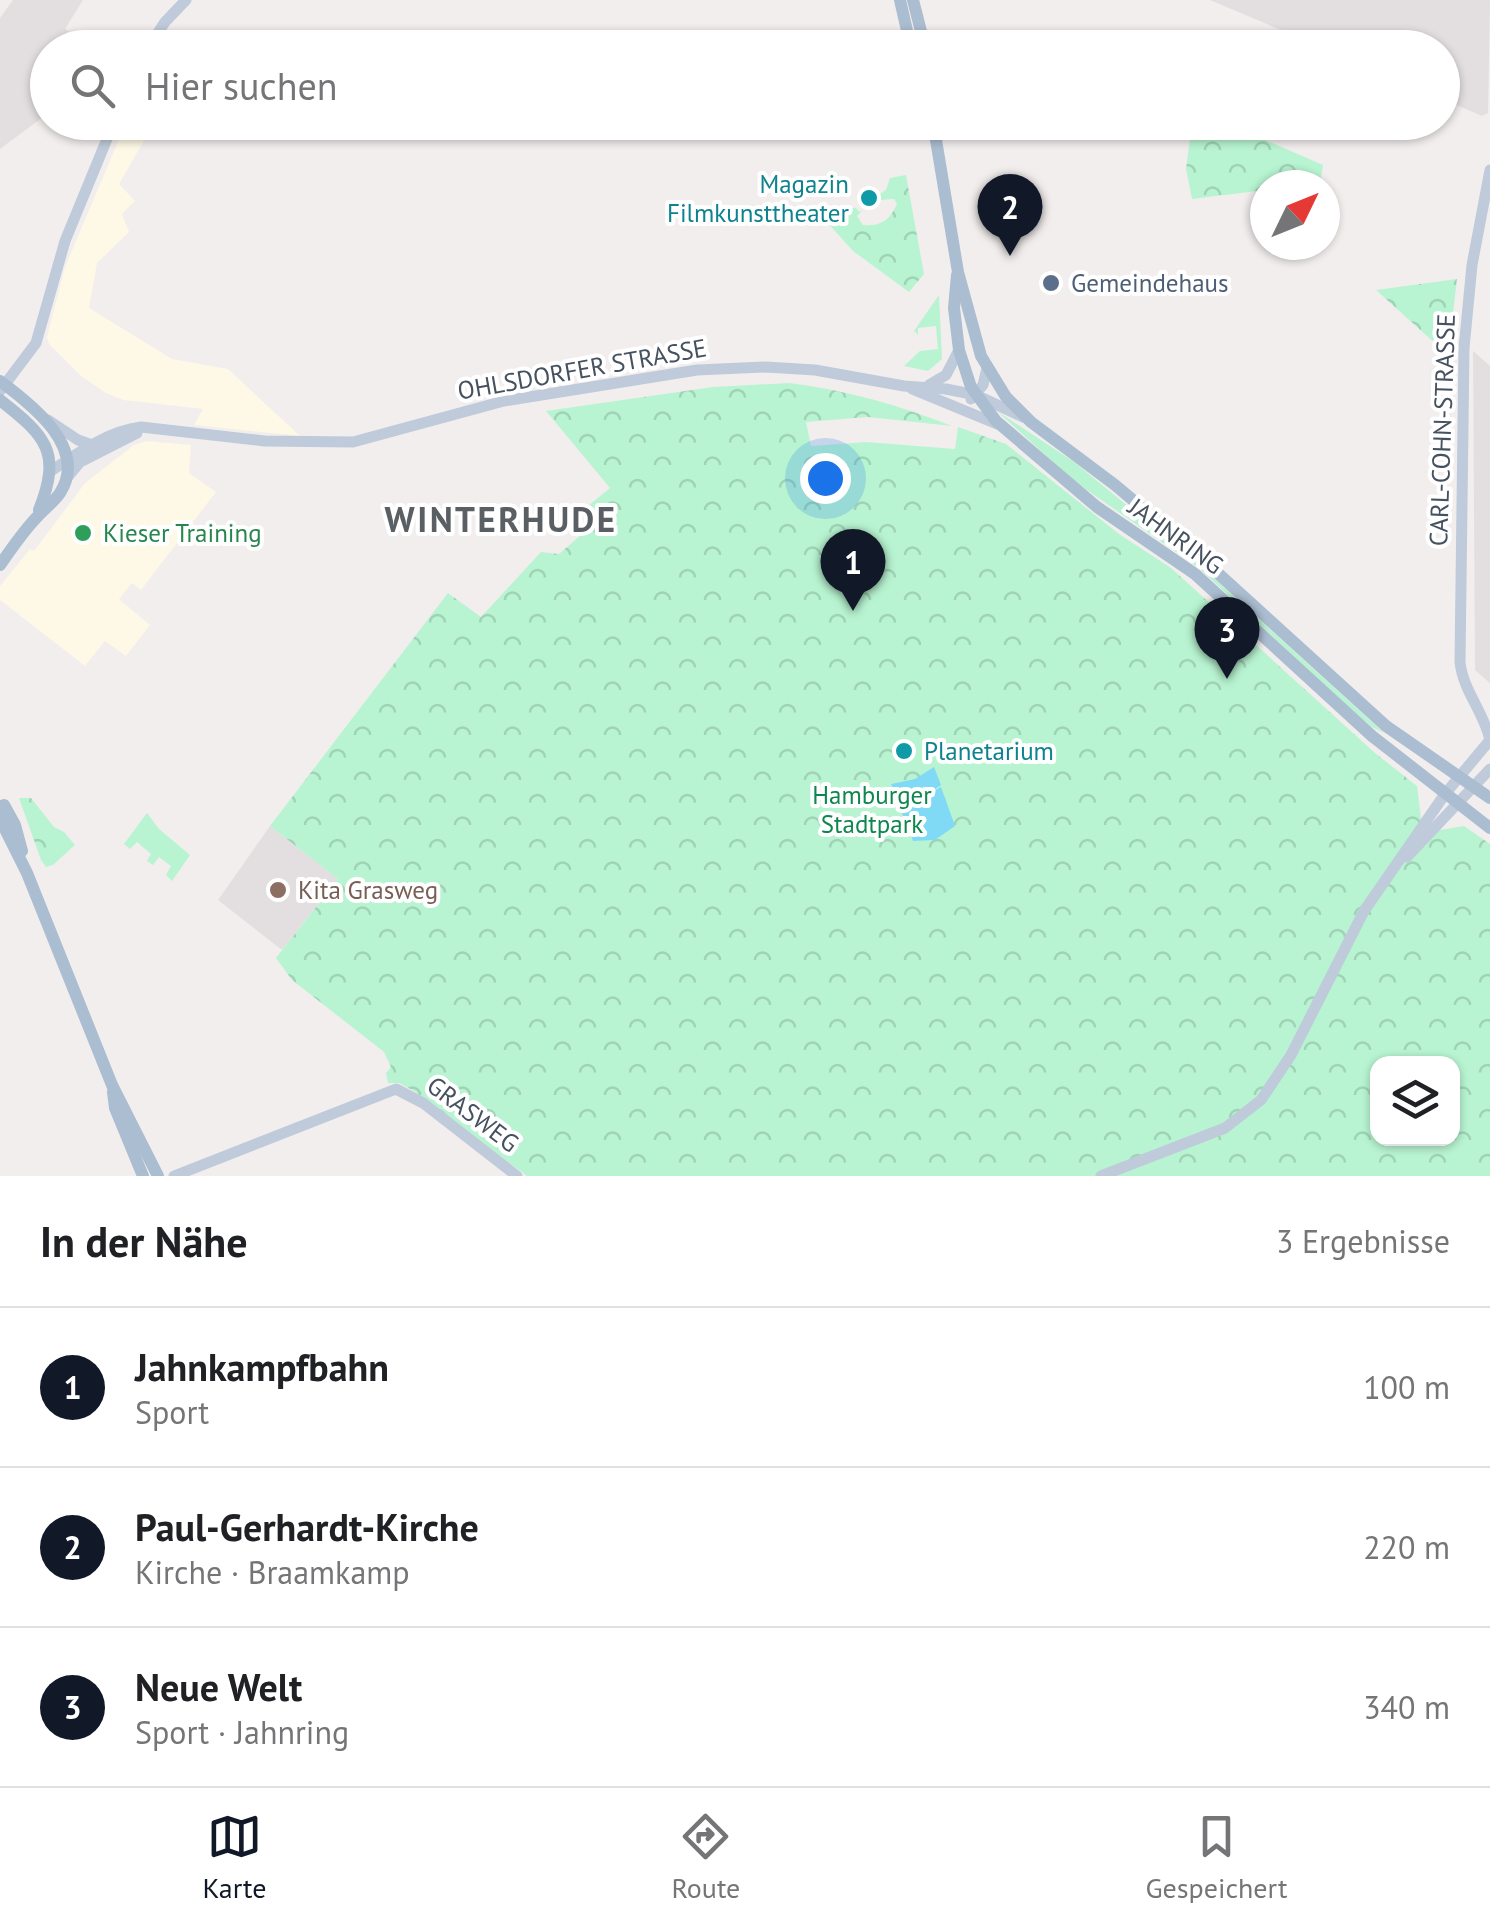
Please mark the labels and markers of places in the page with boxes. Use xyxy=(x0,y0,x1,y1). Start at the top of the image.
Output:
place label: Magazin Filmkunsttheater xyxy=(667,168,849,229)
pin: 2 xyxy=(978,174,1042,256)
marker: Magazin Filmkunsttheater xyxy=(858,187,880,209)
place label: Gemeindehaus xyxy=(1071,267,1229,299)
marker: Gemeindehaus xyxy=(1040,272,1062,294)
place label: Kieser Training xyxy=(103,517,262,549)
marker: Kieser Training xyxy=(72,522,94,544)
pin: 1 xyxy=(820,528,886,611)
pin: 3 xyxy=(1194,596,1260,679)
place label: Planetarium xyxy=(924,735,1054,767)
marker: Planetarium xyxy=(893,740,915,762)
place label: Kita Grasweg xyxy=(298,874,438,906)
marker: Kita Grasweg xyxy=(267,879,289,901)

